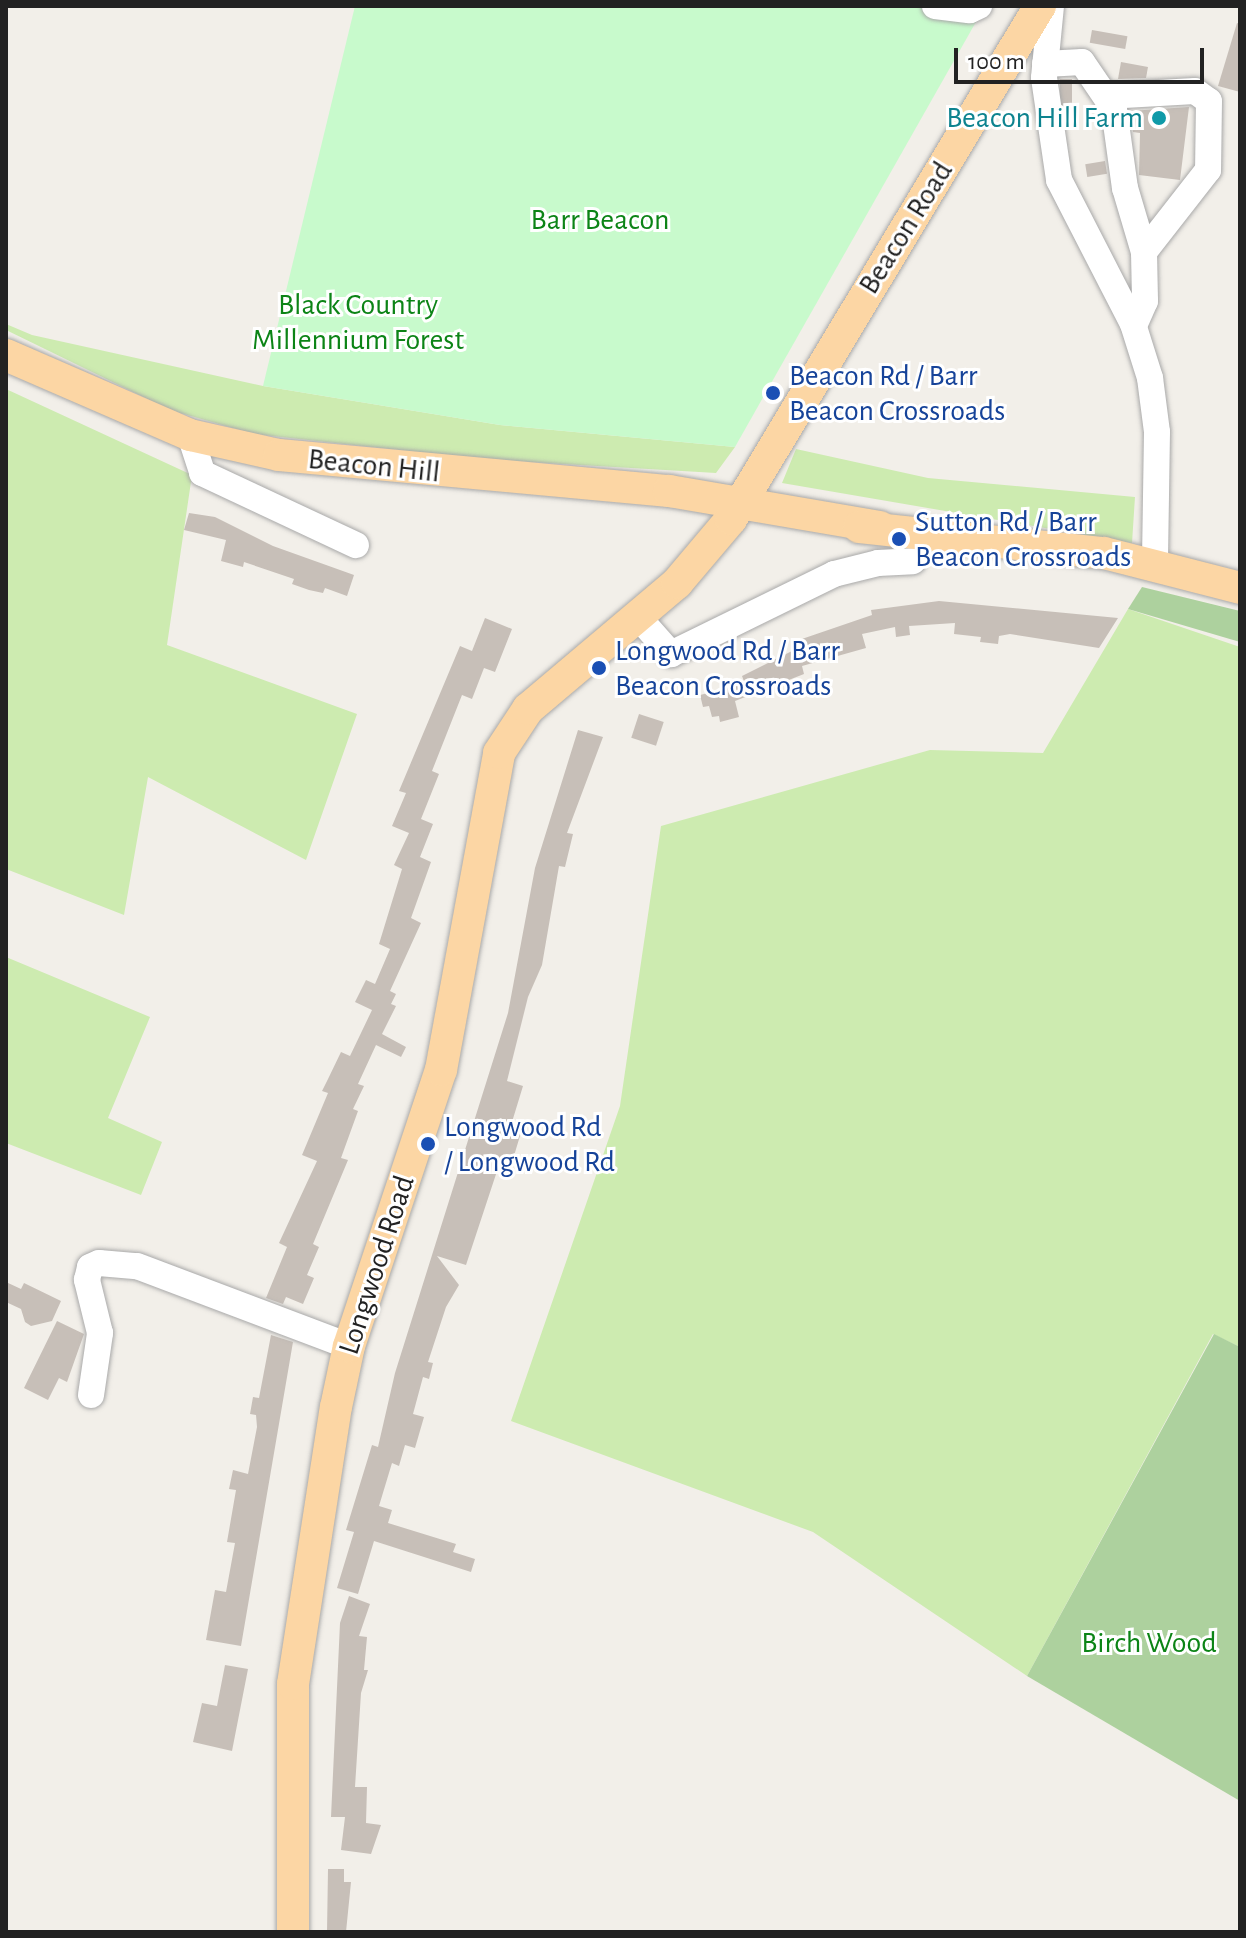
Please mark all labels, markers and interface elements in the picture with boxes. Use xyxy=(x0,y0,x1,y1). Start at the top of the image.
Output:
scale bar xyxy=(958,32,1208,82)
text: 100 m xyxy=(968,50,1025,74)
place label: Beacon Hill Farm xyxy=(946,100,1143,136)
marker: Beacon Hill Farm xyxy=(1150,109,1168,127)
street label: Beacon Road xyxy=(851,155,961,301)
park label: Barr Beacon xyxy=(531,202,669,238)
park label: Black Country Millennium Forest xyxy=(252,287,464,358)
place label: Beacon Rd / Barr Beacon Crossroads xyxy=(789,358,1005,428)
marker: Beacon Rd / Barr Beacon Crossroads xyxy=(764,384,782,402)
street label: Beacon Hill xyxy=(306,441,442,491)
place label: Sutton Rd / Barr Beacon Crossroads xyxy=(915,504,1131,574)
marker: Sutton Rd / Barr Beacon Crossroads xyxy=(890,530,908,548)
place label: Longwood Rd / Barr Beacon Crossroads xyxy=(615,633,840,704)
marker: Longwood Rd / Barr Beacon Crossroads xyxy=(590,659,608,677)
place label: Longwood Rd / Longwood Rd xyxy=(444,1109,615,1180)
marker: Longwood Rd / Longwood Rd xyxy=(419,1135,437,1153)
street label: Longwood Road xyxy=(331,1171,423,1359)
park label: Birch Wood xyxy=(1081,1625,1217,1661)

